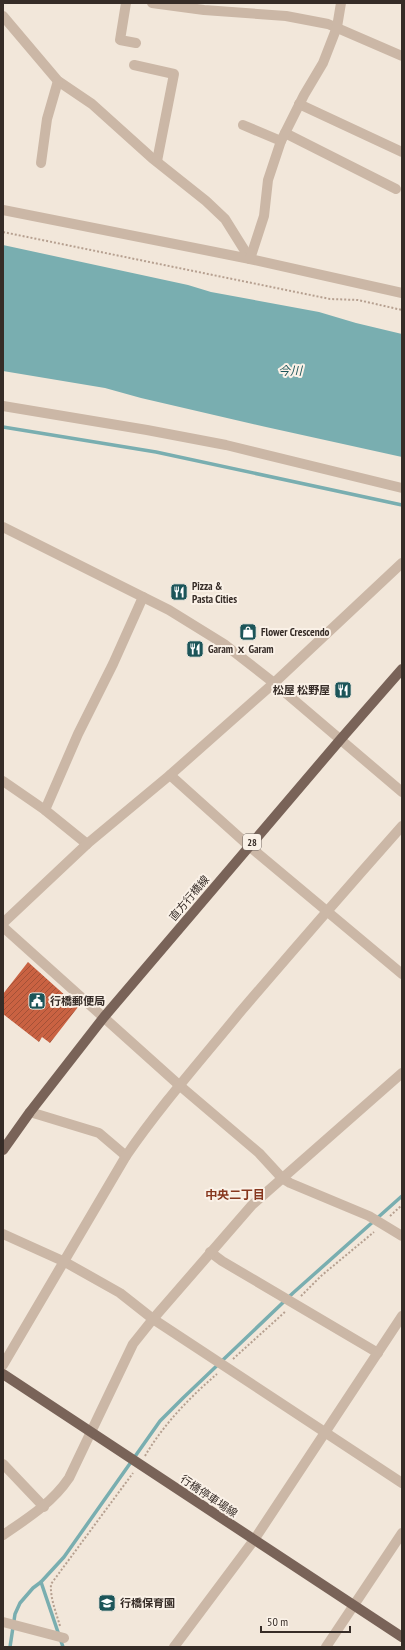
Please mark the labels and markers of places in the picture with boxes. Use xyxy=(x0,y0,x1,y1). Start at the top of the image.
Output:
place label: Pizza & Pasta Cities xyxy=(192,579,237,606)
restaurant icon: Pizza & Pasta Cities xyxy=(169,582,189,602)
shop icon: Flower Crescendo xyxy=(238,622,258,642)
place label: Flower Crescendo xyxy=(261,625,330,639)
restaurant icon: Garam ｘ Garam xyxy=(185,639,205,659)
place label: Garam ｘ Garam xyxy=(208,642,274,656)
restaurant icon: 松屋 松野屋 xyxy=(333,680,353,700)
place label: 松屋 松野屋 xyxy=(273,683,330,697)
public building icon: 行橋郵便局 xyxy=(27,991,47,1011)
place label: 行橋郵便局 xyxy=(50,994,105,1008)
school or university icon: 行橋保育園 xyxy=(97,1593,117,1613)
place label: 行橋保育園 xyxy=(120,1596,175,1610)

